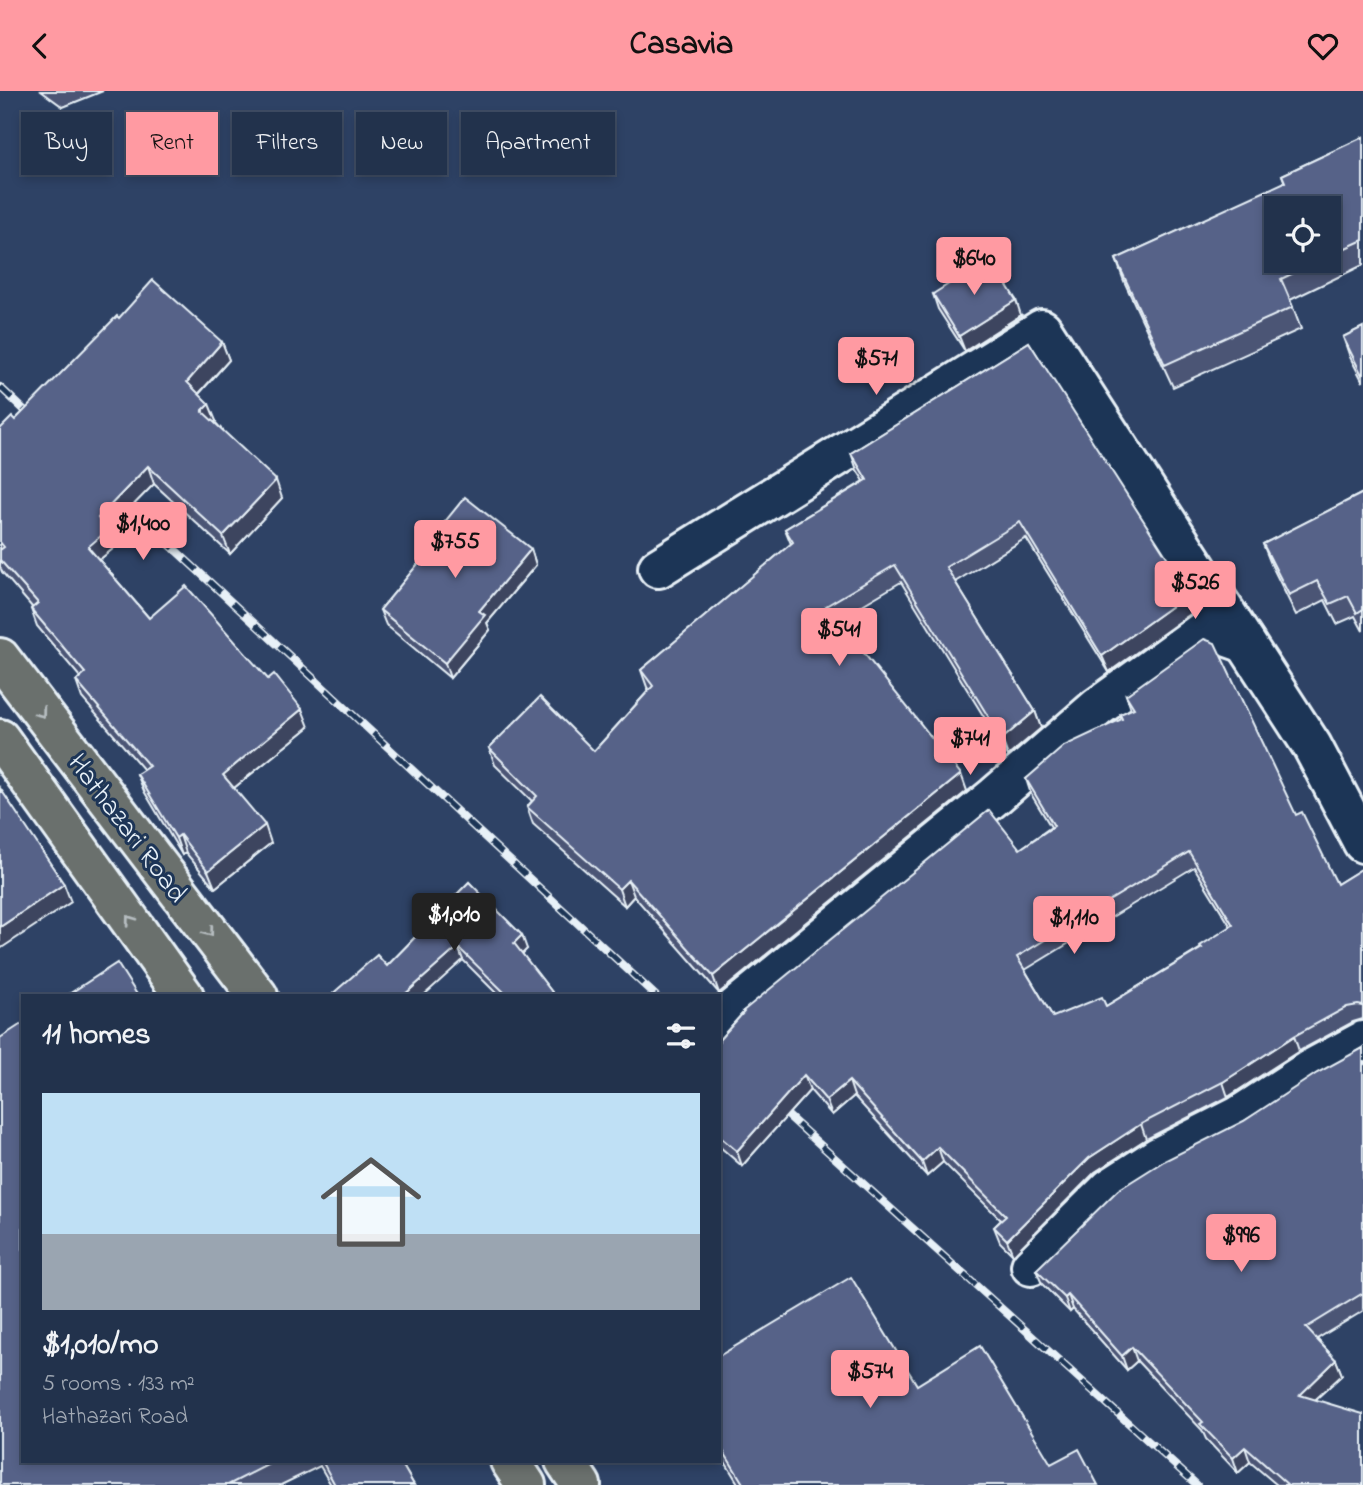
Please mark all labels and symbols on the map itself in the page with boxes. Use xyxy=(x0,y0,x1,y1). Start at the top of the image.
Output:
pin: $640 xyxy=(933,237,1015,297)
pin: $571 xyxy=(835,337,917,397)
pin: $1,400 xyxy=(86,503,200,562)
pin: $755 xyxy=(414,521,496,580)
pin: $526 xyxy=(1154,561,1236,621)
pin: $541 xyxy=(798,609,880,668)
one-way arrow xyxy=(33,705,46,717)
pin: $741 xyxy=(929,717,1011,777)
street label: Hathazari Road xyxy=(56,746,196,913)
pin: $1,010 xyxy=(397,893,511,953)
pin: $1,110 xyxy=(1017,897,1131,956)
one-way arrow xyxy=(126,915,138,928)
one-way arrow xyxy=(201,925,214,937)
pin: $996 xyxy=(1200,1215,1282,1274)
pin: $574 xyxy=(829,1351,911,1410)

